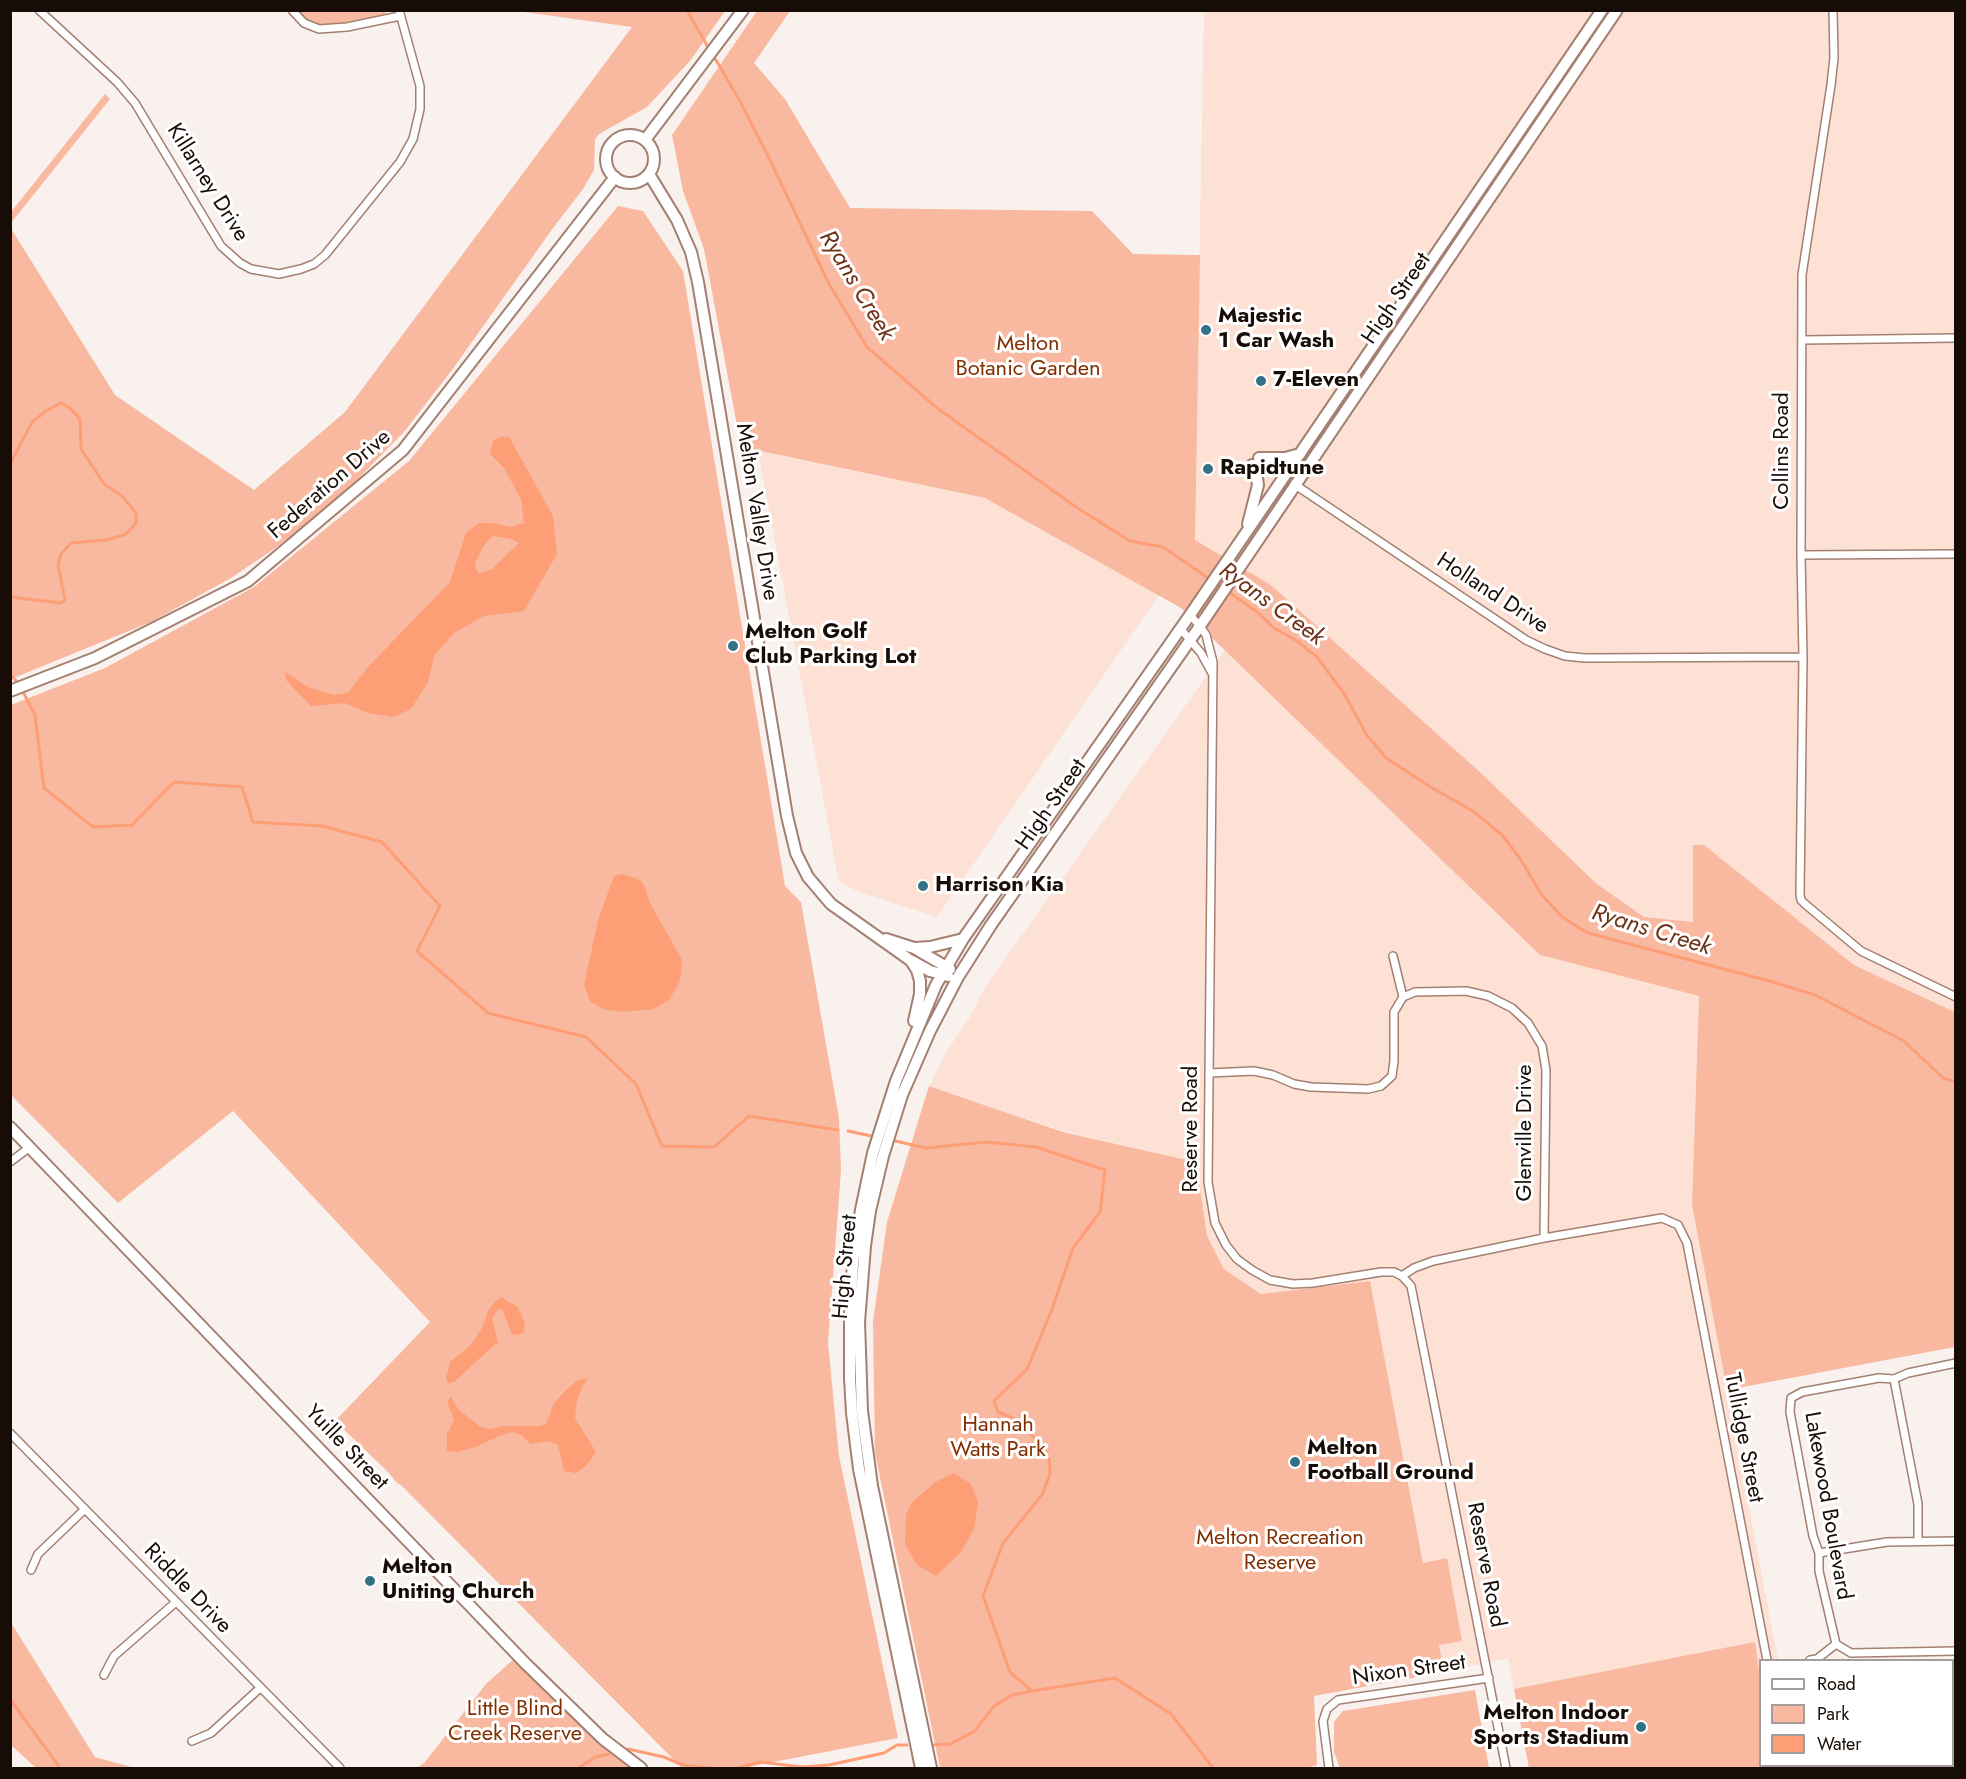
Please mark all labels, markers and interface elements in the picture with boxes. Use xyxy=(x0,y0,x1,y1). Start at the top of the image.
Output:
street label: Killarney Drive xyxy=(160,119,254,247)
water label: Ryans Creek xyxy=(812,226,900,346)
street label: High Street xyxy=(1357,248,1437,350)
place label: Majestic 1 Car Wash xyxy=(1218,304,1334,356)
marker: Majestic 1 Car Wash xyxy=(1199,323,1213,337)
park label: Melton Botanic Garden xyxy=(955,332,1101,384)
place label: 7-Eleven xyxy=(1273,368,1359,394)
marker: 7-Eleven xyxy=(1254,374,1268,388)
street label: Collins Road xyxy=(1770,392,1796,510)
street label: Melton Valley Drive xyxy=(729,422,783,602)
street label: Federation Drive xyxy=(263,425,397,545)
place label: Rapidtune xyxy=(1220,456,1324,482)
marker: Rapidtune xyxy=(1201,462,1215,476)
street label: Holland Drive xyxy=(1431,548,1553,640)
water label: Ryans Creek xyxy=(1213,557,1329,653)
place label: Melton Golf Club Parking Lot xyxy=(745,620,916,672)
marker: Melton Golf Club Parking Lot xyxy=(726,639,740,653)
street label: High Street xyxy=(1011,755,1093,855)
place label: Harrison Kia xyxy=(935,873,1064,899)
marker: Harrison Kia xyxy=(916,879,930,893)
water label: Ryans Creek xyxy=(1588,899,1714,963)
street label: Glenville Drive xyxy=(1513,1064,1539,1202)
street label: Reserve Road xyxy=(1179,1066,1205,1192)
street label: High Street xyxy=(828,1214,864,1320)
street label: Tullidge Street xyxy=(1718,1371,1768,1505)
street label: Yuille Street xyxy=(299,1400,393,1496)
street label: Lakewood Boulevard xyxy=(1797,1410,1857,1602)
park label: Hannah Watts Park xyxy=(950,1413,1046,1464)
place label: Melton Football Ground xyxy=(1307,1436,1474,1488)
marker: Melton Football Ground xyxy=(1288,1455,1302,1469)
street label: Reserve Road xyxy=(1460,1500,1510,1630)
park label: Melton Recreation Reserve xyxy=(1196,1526,1364,1578)
street label: Riddle Drive xyxy=(138,1538,236,1640)
place label: Melton Uniting Church xyxy=(382,1555,535,1606)
marker: Melton Uniting Church xyxy=(363,1574,377,1588)
street label: Nixon Street xyxy=(1351,1650,1467,1692)
legend xyxy=(1759,1659,1954,1767)
text: Road xyxy=(1817,1671,1856,1697)
park label: Little Blind Creek Reserve xyxy=(448,1697,582,1748)
place label: Melton Indoor Sports Stadium xyxy=(1473,1701,1629,1753)
text: Park xyxy=(1817,1701,1849,1727)
marker: Melton Indoor Sports Stadium xyxy=(1634,1720,1648,1734)
text: Water xyxy=(1817,1731,1861,1757)

